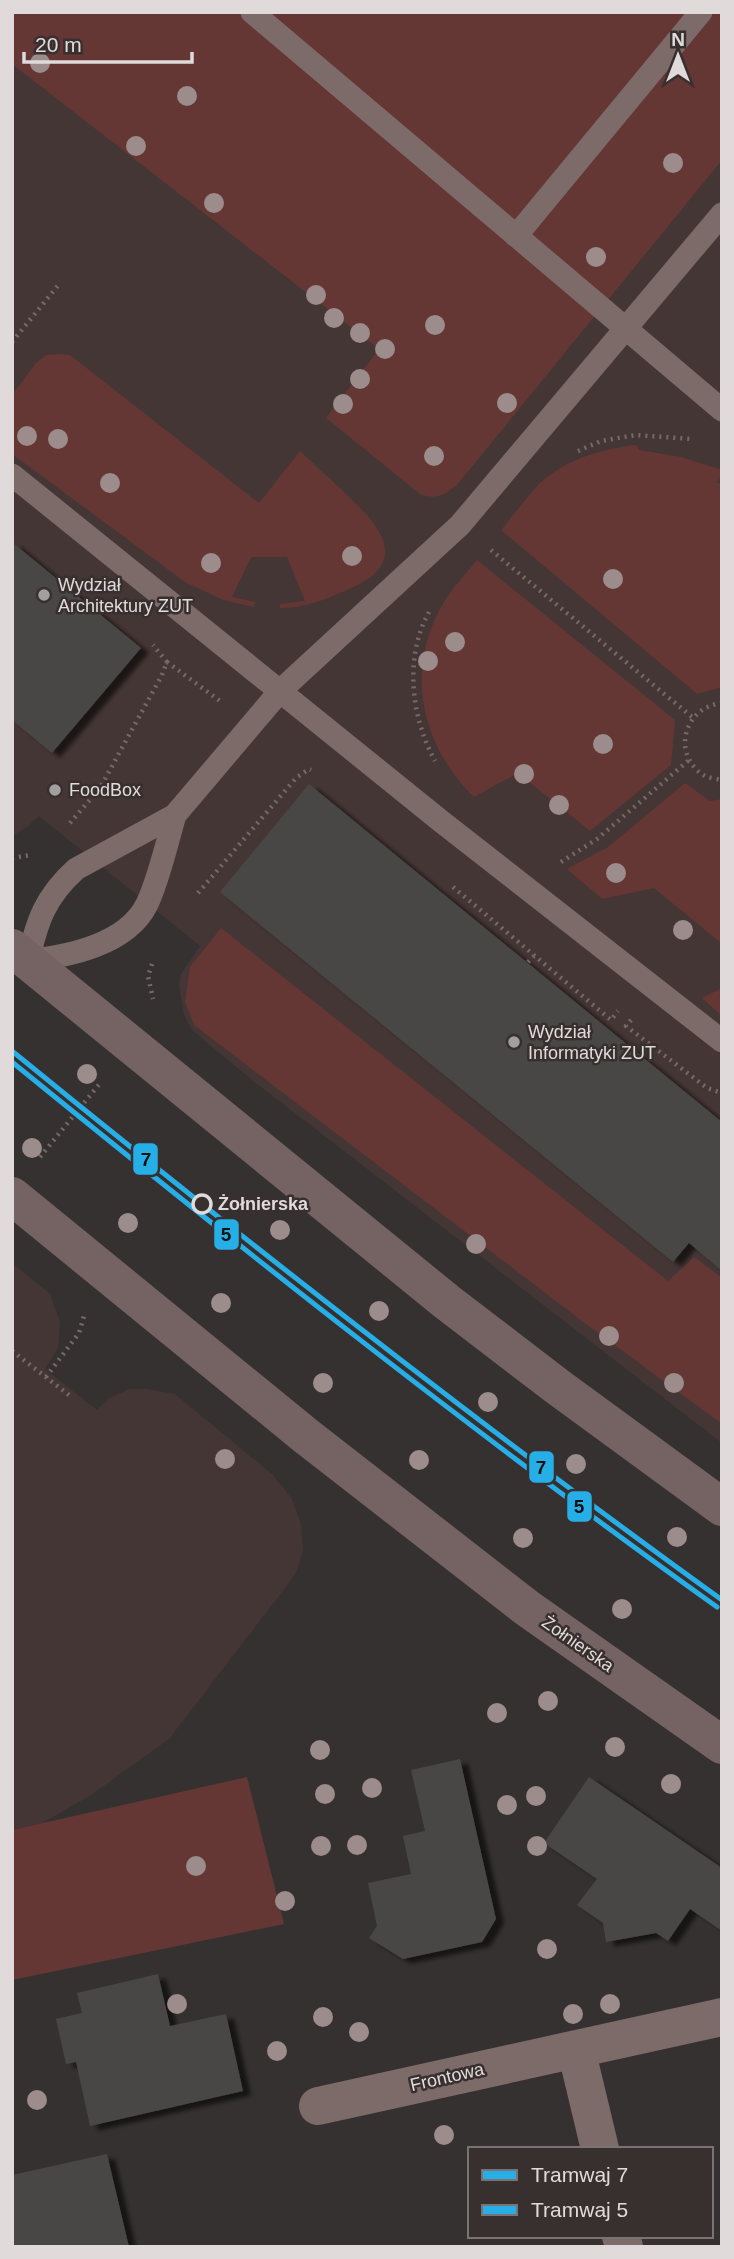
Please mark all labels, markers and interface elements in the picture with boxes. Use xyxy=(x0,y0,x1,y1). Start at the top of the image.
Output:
scale bar xyxy=(24,21,192,65)
north arrow xyxy=(643,21,713,91)
text: N xyxy=(671,29,685,50)
text: 20 m xyxy=(35,33,82,56)
place label: Wydział Architektury ZUT xyxy=(58,575,193,616)
marker: Wydział Architektury ZUT xyxy=(36,587,52,603)
place label: FoodBox xyxy=(69,780,141,800)
marker: FoodBox xyxy=(47,782,63,798)
place label: Wydział Informatyki ZUT xyxy=(528,1022,656,1063)
marker: Wydział Informatyki ZUT xyxy=(506,1034,522,1050)
line badge: 7 xyxy=(132,1142,159,1176)
text: 7 xyxy=(141,1149,151,1170)
marker: Żołnierska xyxy=(192,1194,212,1214)
place label: Żołnierska xyxy=(218,1194,309,1214)
line badge: 5 xyxy=(213,1218,240,1251)
text: 5 xyxy=(221,1224,232,1245)
line badge: 7 xyxy=(528,1450,555,1484)
text: 7 xyxy=(536,1457,546,1478)
line badge: 5 xyxy=(566,1490,593,1523)
text: 5 xyxy=(574,1496,585,1517)
street label: Żołnierska xyxy=(538,1612,619,1677)
street label: Frontowa xyxy=(408,2059,487,2095)
legend xyxy=(468,2147,713,2238)
text: Tramwaj 7 xyxy=(531,2163,628,2186)
text: Tramwaj 5 xyxy=(531,2198,628,2221)

